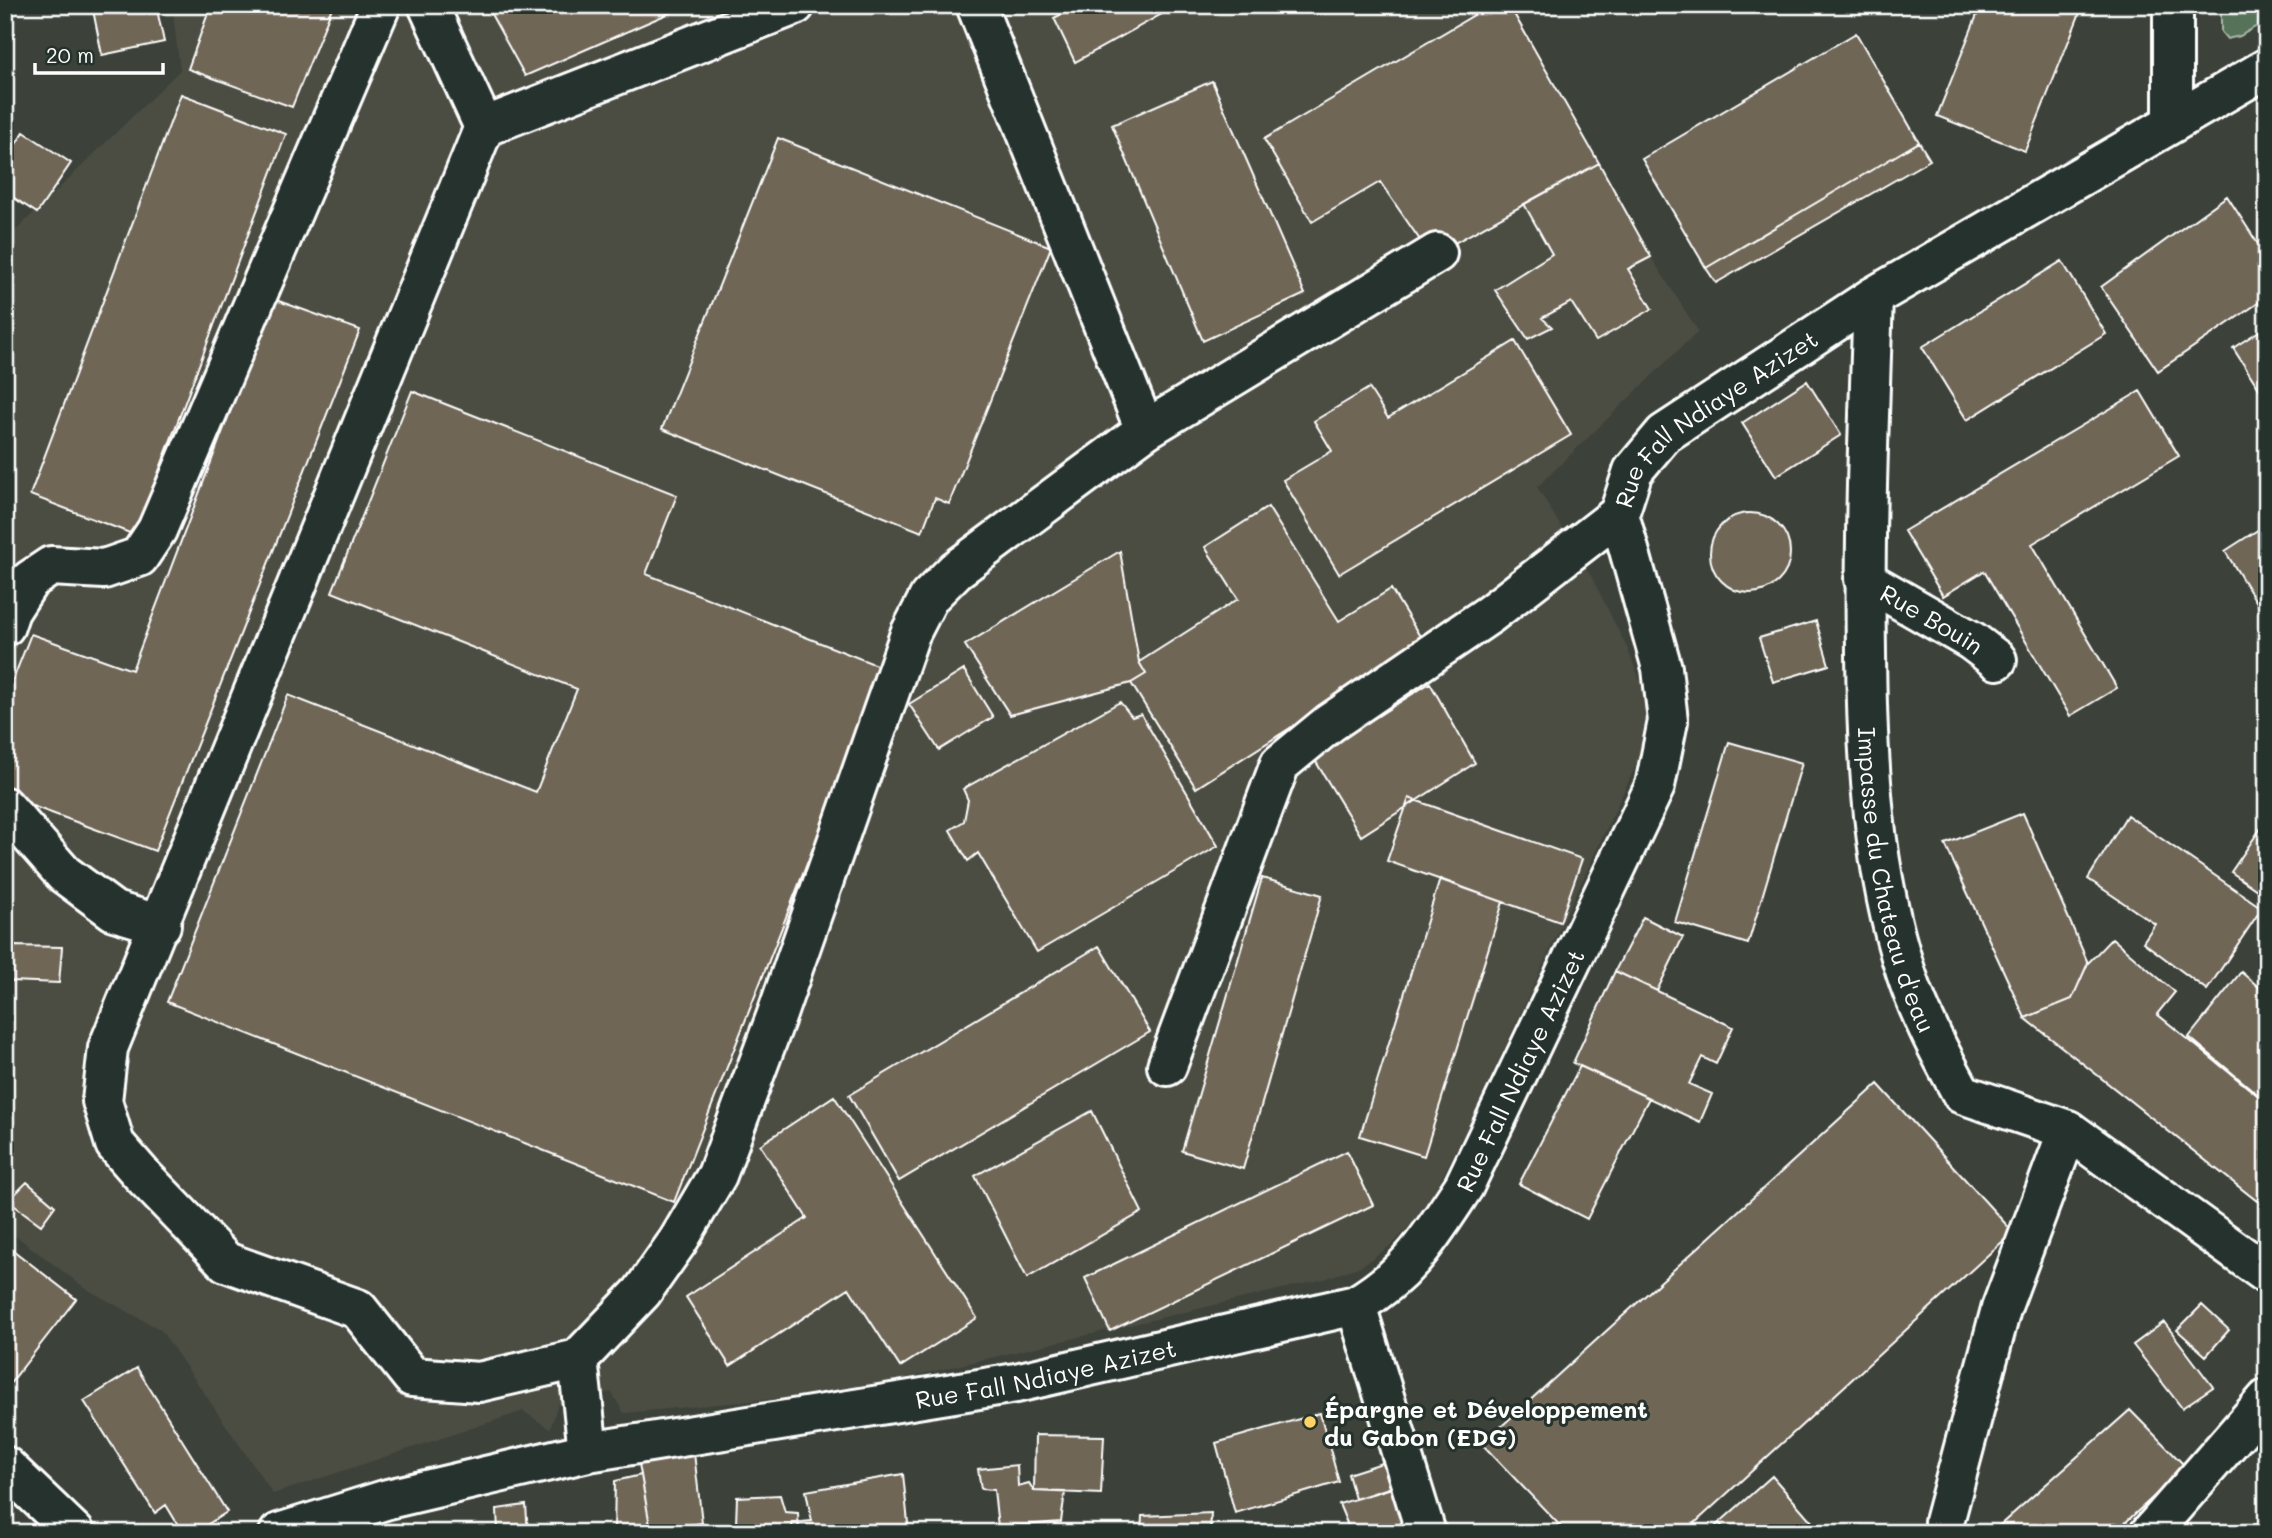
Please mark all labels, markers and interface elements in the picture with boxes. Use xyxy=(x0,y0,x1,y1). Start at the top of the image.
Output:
scale bar xyxy=(35,32,163,76)
text: 20 m xyxy=(46,41,94,68)
street label: Rue Fall Ndiaye Azizet xyxy=(1607,322,1823,511)
street label: Rue Bouin xyxy=(1875,577,1991,660)
street label: Impasse du Chateau d'eau xyxy=(1852,726,1943,1037)
street label: Rue Fall Ndiaye Azizet xyxy=(1448,943,1591,1197)
street label: Rue Fall Ndiaye Azizet xyxy=(913,1331,1179,1415)
place label: Épargne et Développement du Gabon (EDG) xyxy=(1324,1393,1648,1452)
marker: Épargne et Développement du Gabon (EDG) xyxy=(1302,1414,1318,1430)

